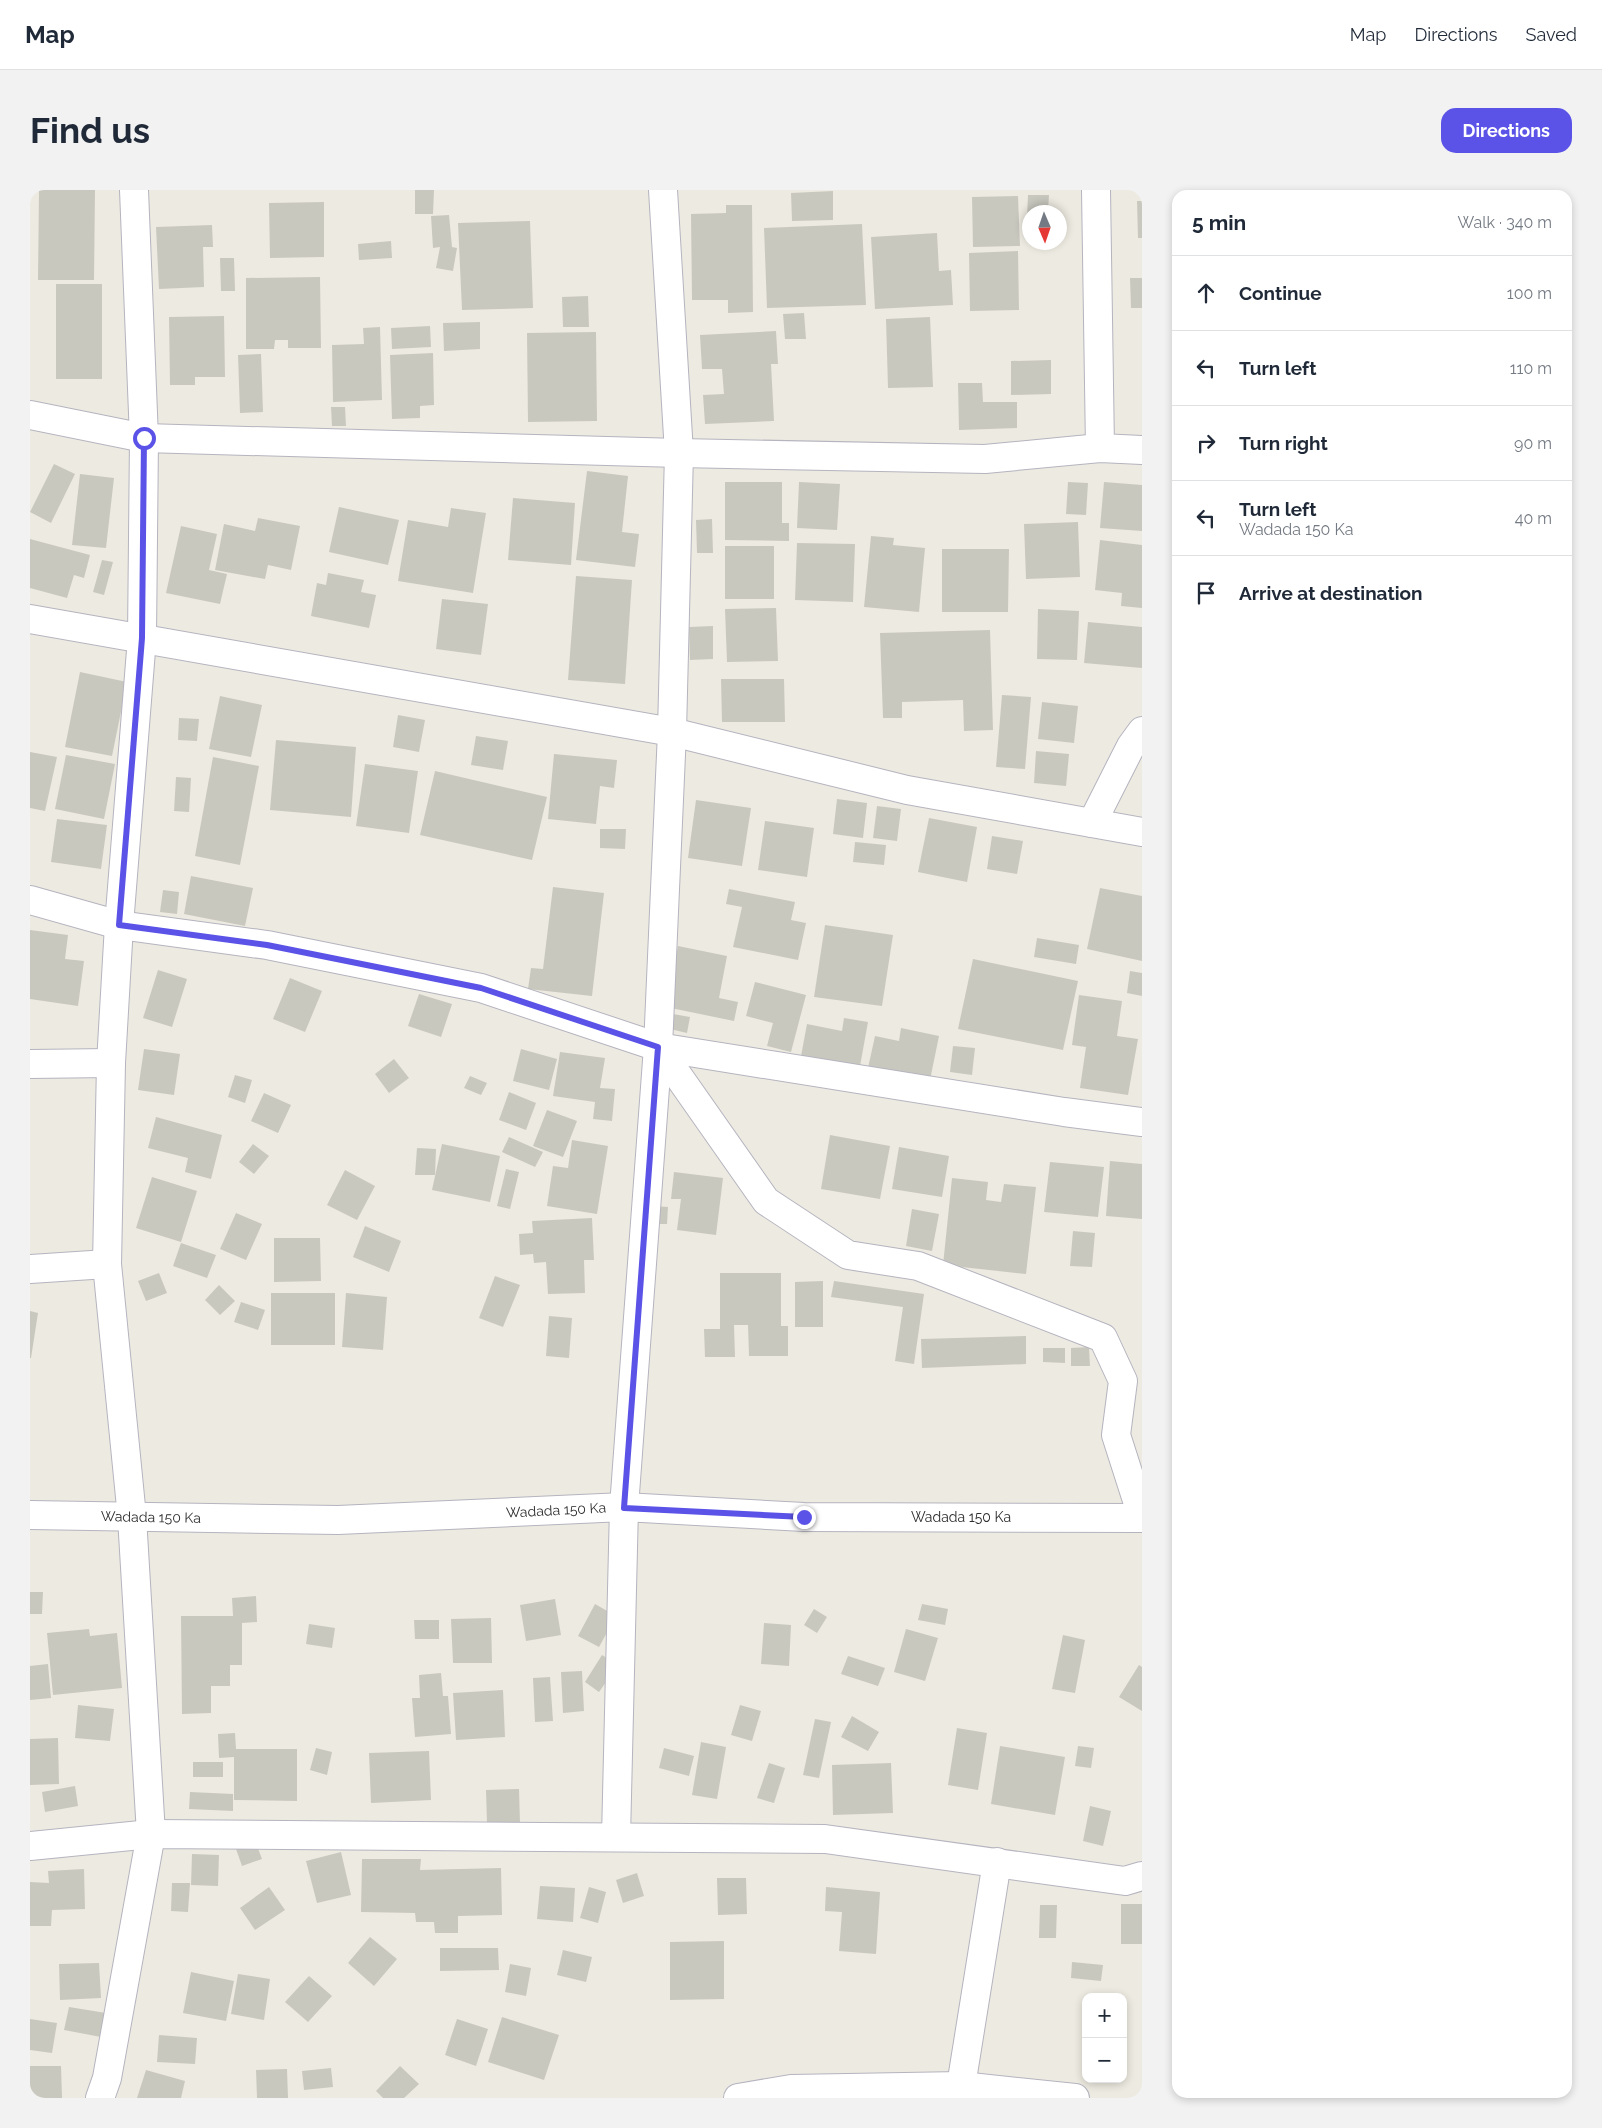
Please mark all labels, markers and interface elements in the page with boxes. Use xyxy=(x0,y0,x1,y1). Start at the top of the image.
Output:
text: Map xyxy=(25,20,75,49)
text: Map xyxy=(1350,24,1386,45)
text: Directions xyxy=(1414,24,1498,45)
text: Saved xyxy=(1526,24,1577,45)
button: Directions xyxy=(1441,108,1572,153)
text: Find us xyxy=(30,110,150,151)
north arrow xyxy=(1022,205,1067,250)
text: 5 min xyxy=(1192,210,1246,235)
text: Walk · 340 m xyxy=(1458,213,1552,232)
icon: ahead xyxy=(1192,279,1220,307)
text: Continue xyxy=(1239,282,1322,304)
text: 100 m xyxy=(1507,284,1552,303)
icon: left xyxy=(1192,354,1220,382)
text: Turn left xyxy=(1239,357,1316,379)
text: 110 m xyxy=(1510,359,1552,378)
route start xyxy=(133,427,156,450)
icon: right xyxy=(1192,429,1220,457)
text: Turn right xyxy=(1239,432,1328,454)
text: 90 m xyxy=(1514,434,1552,453)
text: Turn left xyxy=(1239,498,1316,520)
icon: left xyxy=(1192,504,1220,532)
text: 40 m xyxy=(1515,509,1552,528)
text: Wadada 150 Ka xyxy=(1239,520,1353,539)
icon: arrive xyxy=(1192,579,1220,607)
text: Arrive at destination xyxy=(1239,582,1423,604)
street label: Wadada 150 Ka xyxy=(506,1499,606,1521)
route end xyxy=(793,1506,816,1529)
street label: Wadada 150 Ka xyxy=(101,1508,201,1526)
street label: Wadada 150 Ka xyxy=(911,1509,1011,1525)
map controls xyxy=(1082,1993,1127,2083)
button: + xyxy=(1082,1993,1127,2038)
button: − xyxy=(1082,2038,1127,2083)

